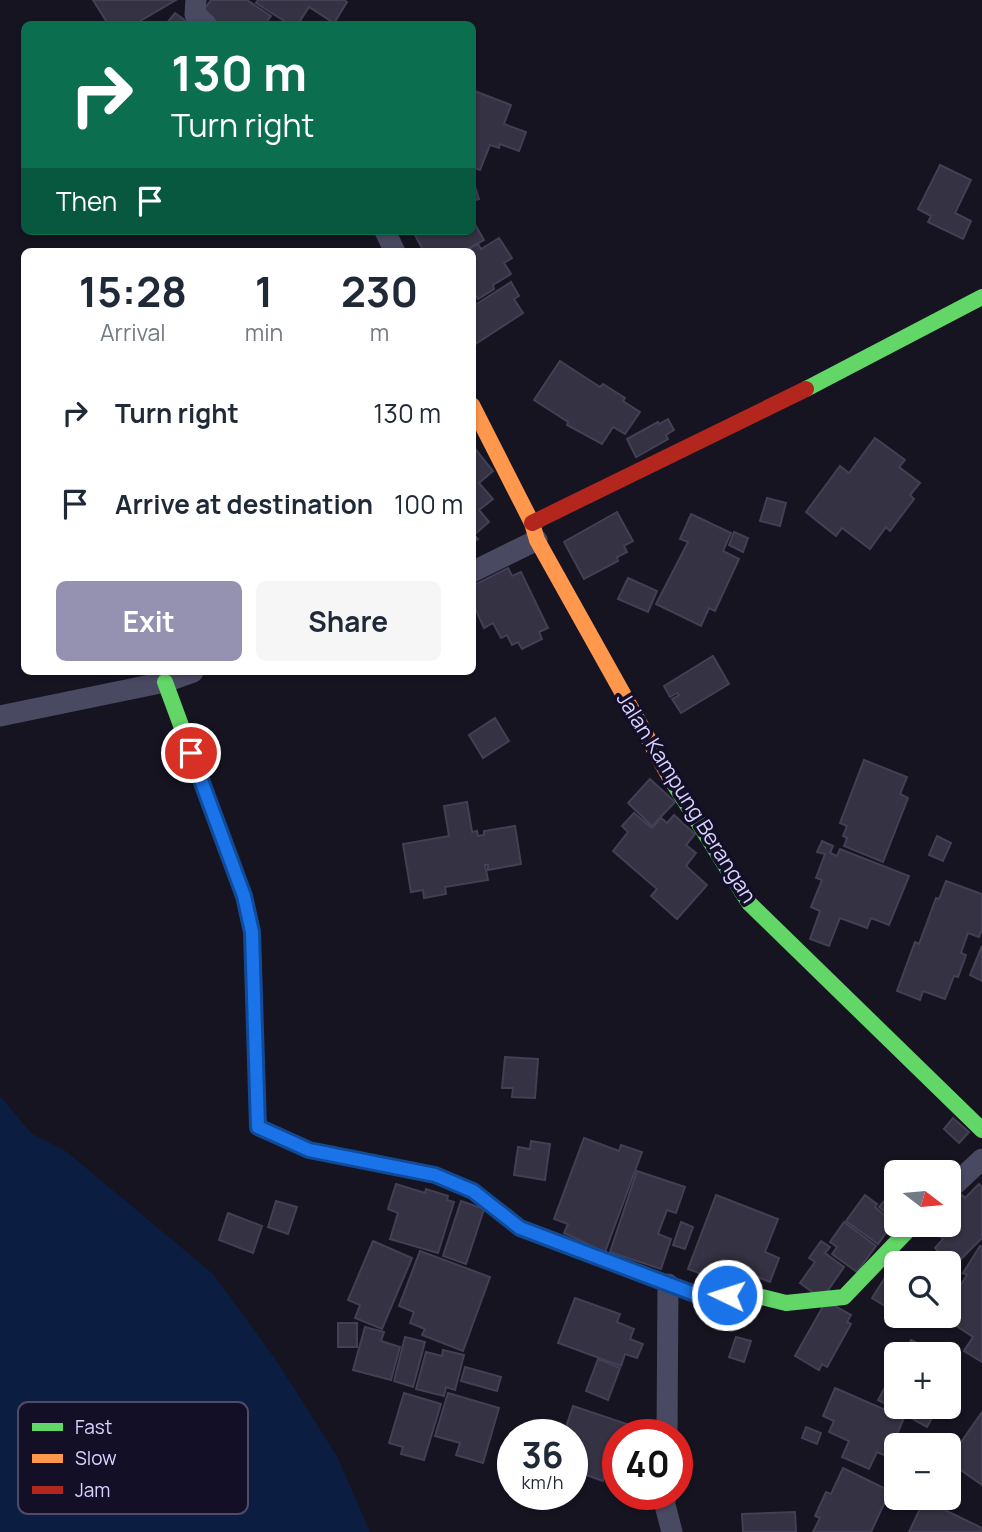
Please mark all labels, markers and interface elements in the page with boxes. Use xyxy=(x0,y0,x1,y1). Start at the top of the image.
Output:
text: 130 m xyxy=(171,39,307,106)
icon: right xyxy=(56,49,147,140)
text: Turn right xyxy=(171,103,314,147)
icon: arrive xyxy=(131,182,169,220)
text: Then xyxy=(56,183,117,219)
text: 15:28 xyxy=(79,262,187,320)
text: 1 xyxy=(255,262,273,320)
text: 230 xyxy=(341,262,418,320)
text: Arrival xyxy=(100,316,166,348)
text: min xyxy=(245,316,283,348)
text: m xyxy=(370,316,389,348)
icon: right xyxy=(56,394,94,432)
text: Turn right xyxy=(115,395,239,431)
text: 130 m xyxy=(373,395,441,431)
icon: arrive xyxy=(56,485,94,523)
text: Arrive at destination xyxy=(115,486,373,522)
text: 100 m xyxy=(394,486,463,522)
button: Exit xyxy=(56,581,242,661)
button: Share xyxy=(256,581,441,661)
street label: Jalan Kampung Berangan xyxy=(611,686,763,908)
pin xyxy=(161,723,221,783)
icon: arrive xyxy=(172,734,210,772)
north arrow xyxy=(884,1160,961,1237)
map controls xyxy=(884,1160,961,1510)
button: search xyxy=(884,1251,961,1328)
position arrow xyxy=(690,1258,764,1332)
button: + xyxy=(884,1342,961,1419)
legend xyxy=(18,1402,248,1514)
text: Fast xyxy=(75,1414,112,1440)
speed limit sign: 40 xyxy=(602,1419,693,1510)
text: 36 xyxy=(521,1431,564,1479)
button: − xyxy=(884,1433,961,1510)
text: Slow xyxy=(75,1445,117,1471)
text: km/h xyxy=(522,1470,563,1494)
text: Jam xyxy=(75,1477,110,1503)

